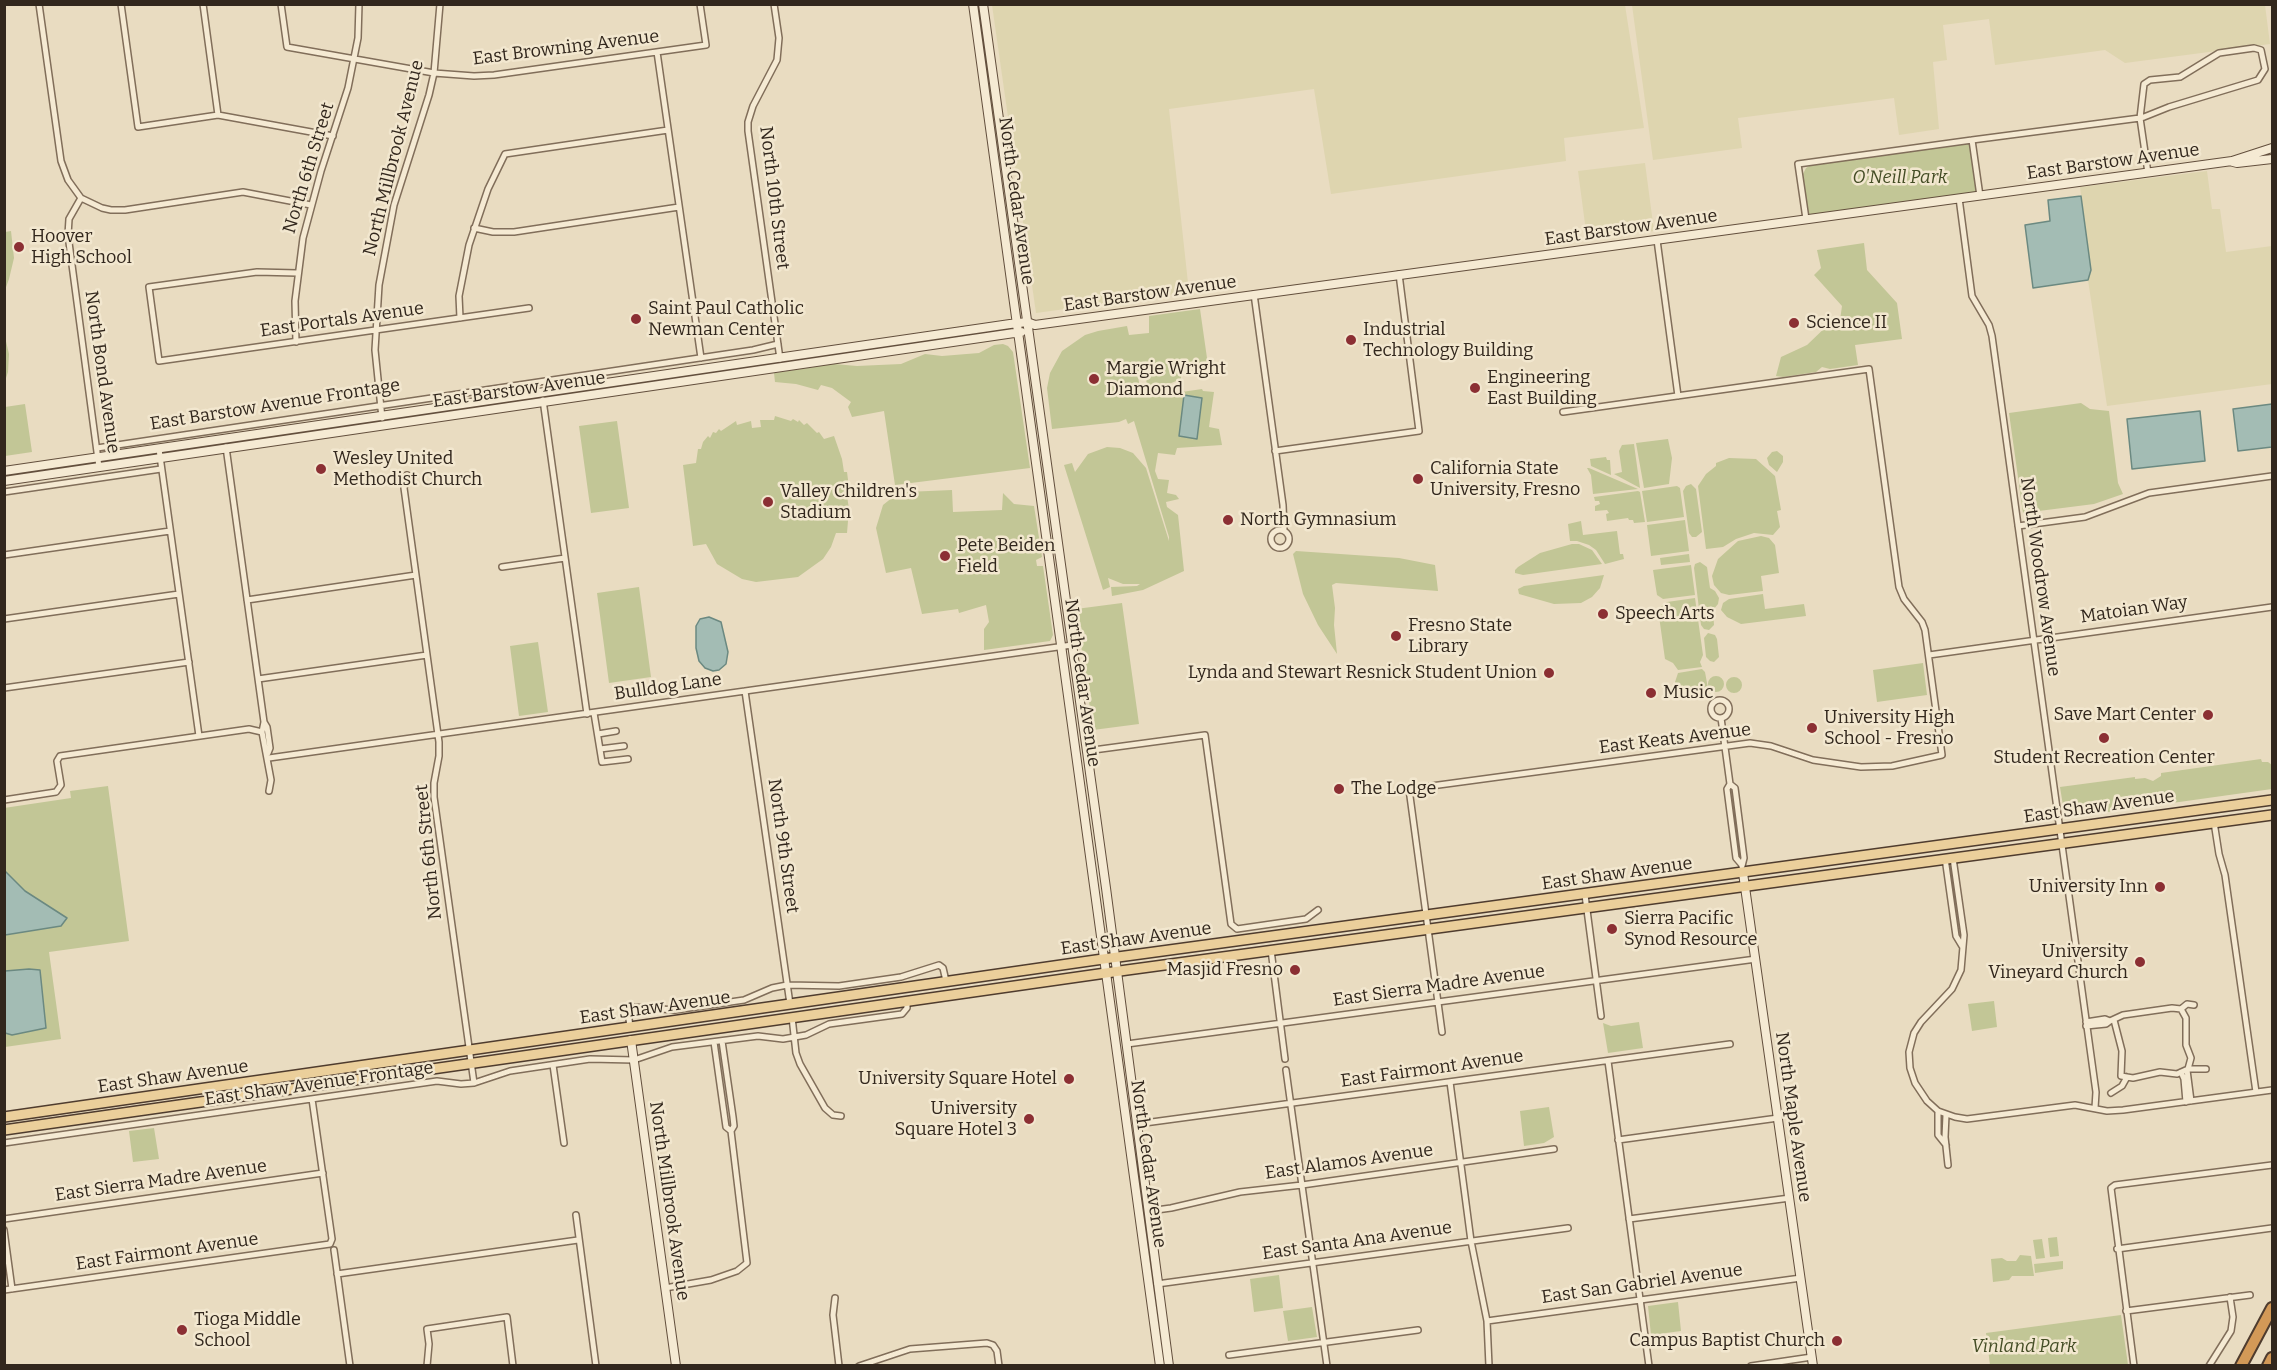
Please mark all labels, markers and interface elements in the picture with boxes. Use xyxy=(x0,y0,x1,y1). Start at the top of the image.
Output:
street label: East Browning Avenue xyxy=(472,26,660,70)
street label: North Millbrook Avenue xyxy=(359,58,429,258)
street label: North 6th Street xyxy=(279,100,339,236)
street label: North Cedar Avenue xyxy=(994,116,1038,286)
street label: North 10th Street xyxy=(754,125,794,271)
street label: East Barstow Avenue xyxy=(2025,139,2201,185)
park label: O'Neill Park xyxy=(1852,167,1948,189)
street label: East Barstow Avenue xyxy=(1543,205,1719,251)
place label: Hoover High School xyxy=(31,226,132,268)
marker: Hoover High School xyxy=(12,240,26,254)
street label: East Barstow Avenue xyxy=(1062,271,1238,317)
street label: North Bond Avenue xyxy=(80,289,124,455)
street label: East Portals Avenue xyxy=(259,298,425,342)
place label: Saint Paul Catholic Newman Center xyxy=(648,298,804,340)
marker: Saint Paul Catholic Newman Center xyxy=(629,312,643,326)
place label: Science II xyxy=(1806,312,1887,334)
marker: Science II xyxy=(1787,316,1801,330)
place label: Industrial Technology Building xyxy=(1363,319,1533,362)
marker: Industrial Technology Building xyxy=(1344,333,1358,347)
place label: Margie Wright Diamond xyxy=(1106,358,1226,400)
street label: East Barstow Avenue xyxy=(431,367,607,413)
place label: Engineering East Building xyxy=(1487,367,1597,410)
marker: Margie Wright Diamond xyxy=(1087,372,1101,386)
street label: East Barstow Avenue Frontage xyxy=(148,375,402,435)
marker: Engineering East Building xyxy=(1468,381,1482,395)
place label: Wesley United Methodist Church xyxy=(333,448,482,490)
place label: California State University, Fresno xyxy=(1430,458,1580,500)
marker: Wesley United Methodist Church xyxy=(314,462,328,476)
marker: California State University, Fresno xyxy=(1411,472,1425,486)
street label: North Woodrow Avenue xyxy=(2015,476,2065,678)
place label: Valley Children's Stadium xyxy=(780,481,917,524)
marker: Valley Children's Stadium xyxy=(761,495,775,509)
place label: North Gymnasium xyxy=(1240,509,1396,531)
marker: North Gymnasium xyxy=(1221,513,1235,527)
place label: Pete Beiden Field xyxy=(957,535,1056,578)
marker: Pete Beiden Field xyxy=(938,549,952,563)
street label: Matoian Way xyxy=(2079,592,2189,628)
street label: North Cedar Avenue xyxy=(1060,598,1104,768)
place label: Speech Arts xyxy=(1615,603,1715,625)
marker: Speech Arts xyxy=(1596,607,1610,621)
place label: Fresno State Library xyxy=(1408,615,1512,658)
marker: Fresno State Library xyxy=(1389,629,1403,643)
place label: Lynda and Stewart Resnick Student Union xyxy=(1188,662,1537,684)
marker: Lynda and Stewart Resnick Student Union xyxy=(1542,666,1556,680)
street label: Bulldog Lane xyxy=(613,669,723,705)
place label: Music xyxy=(1663,682,1713,704)
marker: Music xyxy=(1644,686,1658,700)
place label: Save Mart Center xyxy=(2054,704,2196,726)
place label: University High School - Fresno xyxy=(1824,707,1955,750)
marker: Save Mart Center xyxy=(2201,708,2215,722)
street label: East Keats Avenue xyxy=(1598,719,1752,759)
marker: University High School - Fresno xyxy=(1805,721,1819,735)
marker: Student Recreation Center xyxy=(2097,731,2111,745)
place label: Student Recreation Center xyxy=(1993,747,2215,769)
street label: North 9th Street xyxy=(763,777,803,915)
place label: The Lodge xyxy=(1351,778,1436,800)
marker: The Lodge xyxy=(1332,782,1346,796)
street label: North 6th Street xyxy=(411,783,447,921)
street label: East Shaw Avenue xyxy=(2022,786,2176,828)
street label: East Shaw Avenue xyxy=(1540,853,1694,895)
place label: University Inn xyxy=(2029,876,2148,898)
marker: University Inn xyxy=(2153,880,2167,894)
place label: Sierra Pacific Synod Resource xyxy=(1624,908,1757,950)
street label: East Shaw Avenue xyxy=(1059,918,1213,960)
marker: Sierra Pacific Synod Resource xyxy=(1605,922,1619,936)
place label: University Vineyard Church xyxy=(1988,941,2128,984)
marker: University Vineyard Church xyxy=(2133,955,2147,969)
place label: Masjid Fresno xyxy=(1167,959,1283,981)
street label: East Sierra Madre Avenue xyxy=(1332,960,1546,1012)
marker: Masjid Fresno xyxy=(1288,963,1302,977)
street label: East Shaw Avenue xyxy=(578,987,732,1029)
street label: North Maple Avenue xyxy=(1770,1031,1816,1203)
street label: East Fairmont Avenue xyxy=(1339,1045,1525,1093)
street label: East Shaw Avenue xyxy=(96,1056,250,1098)
street label: East Shaw Avenue Frontage xyxy=(203,1057,435,1111)
place label: University Square Hotel xyxy=(858,1068,1057,1090)
marker: University Square Hotel xyxy=(1062,1072,1076,1086)
street label: North Cedar Avenue xyxy=(1126,1079,1170,1249)
place label: University Square Hotel 3 xyxy=(895,1098,1017,1140)
street label: North Millbrook Avenue xyxy=(644,1100,694,1302)
marker: University Square Hotel 3 xyxy=(1022,1112,1036,1126)
street label: East Alamos Avenue xyxy=(1263,1139,1435,1185)
street label: East Sierra Madre Avenue xyxy=(54,1155,268,1207)
street label: East Santa Ana Avenue xyxy=(1261,1217,1453,1265)
street label: East Fairmont Avenue xyxy=(74,1228,260,1276)
street label: East San Gabriel Avenue xyxy=(1540,1259,1744,1309)
place label: Tioga Middle School xyxy=(194,1309,301,1352)
marker: Tioga Middle School xyxy=(175,1323,189,1337)
place label: Campus Baptist Church xyxy=(1629,1330,1825,1352)
marker: Campus Baptist Church xyxy=(1830,1334,1844,1348)
park label: Vinland Park xyxy=(1971,1336,2077,1358)

